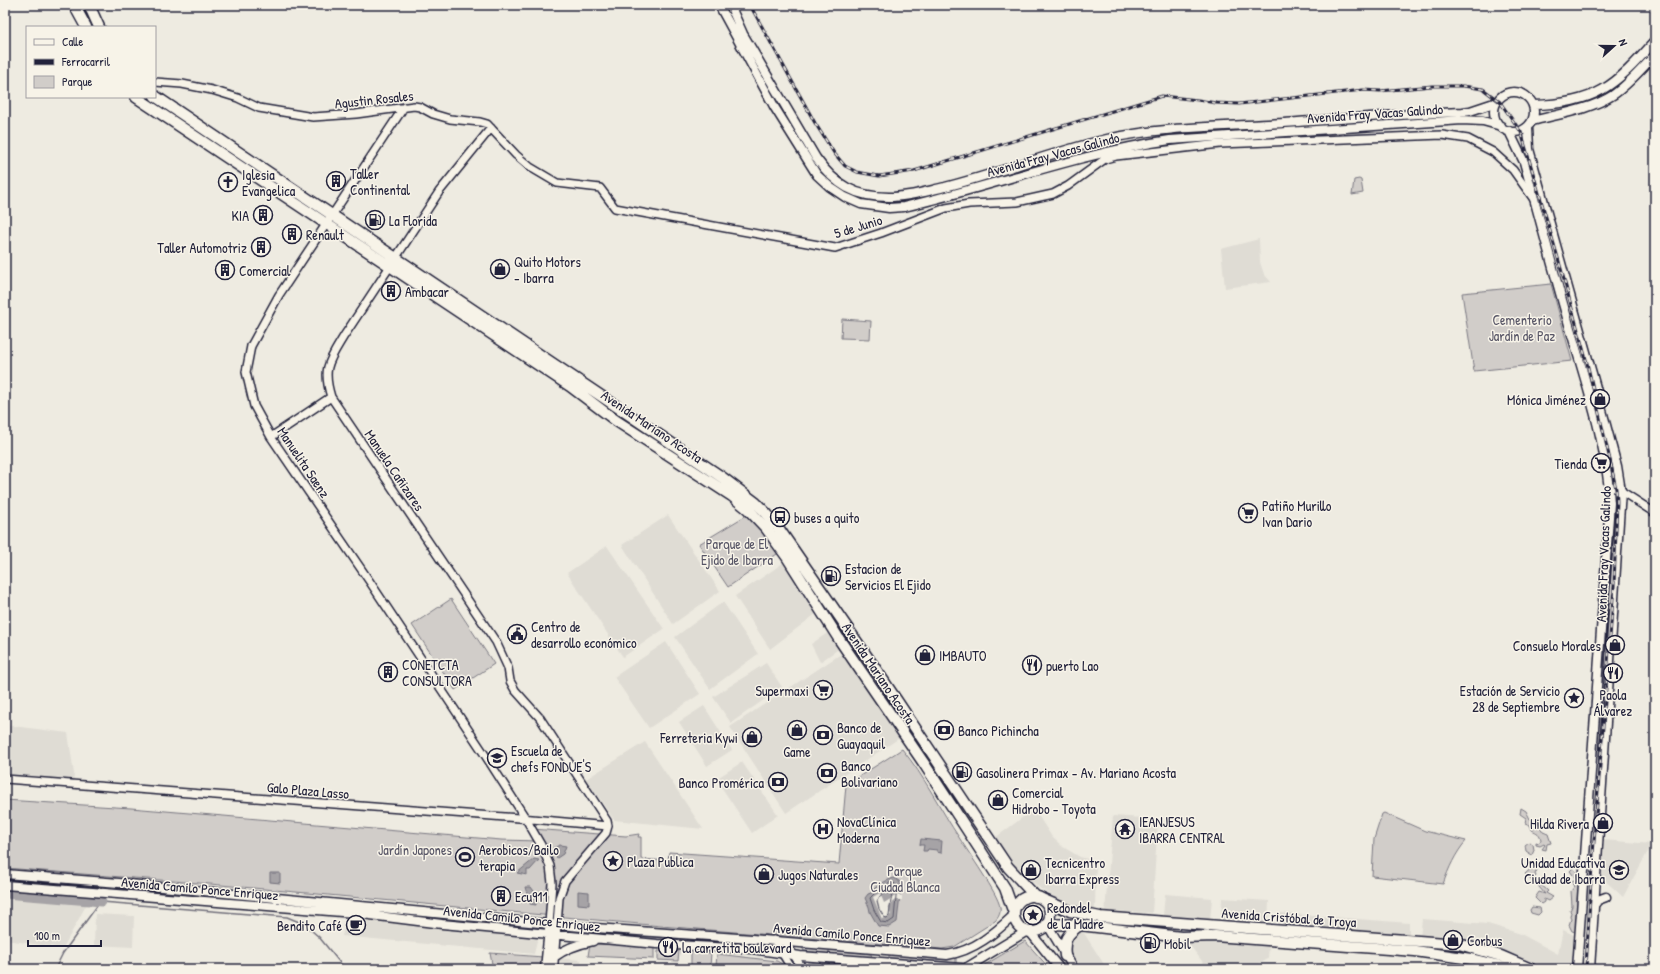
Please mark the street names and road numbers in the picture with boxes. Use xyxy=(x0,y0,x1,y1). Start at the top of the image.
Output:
street label: Agustin Rosales xyxy=(334,85,414,114)
street label: Avenida Fray Vacas Galindo xyxy=(1306,99,1444,128)
street label: Avenida Fray Vacas Galindo xyxy=(985,127,1122,182)
street label: 5 de Junio xyxy=(832,210,885,242)
street label: Avenida Mariano Acosta xyxy=(598,385,707,467)
street label: Manuelita Saenz xyxy=(273,423,335,501)
street label: Manuela Cañizares xyxy=(361,426,429,514)
street label: Avenida Fray Vacas Galindo xyxy=(1591,485,1616,622)
street label: Avenida Mariano Acosta xyxy=(838,619,920,728)
street label: Galo Plaza Lasso xyxy=(266,777,350,803)
street label: Avenida Camilo Ponce Enriquez xyxy=(121,872,279,905)
street label: Avenida Camilo Ponce Enriquez xyxy=(443,900,601,937)
street label: Avenida Cristóbal de Troya xyxy=(1221,903,1358,932)
street label: Avenida Camilo Ponce Enriquez xyxy=(773,918,931,951)

